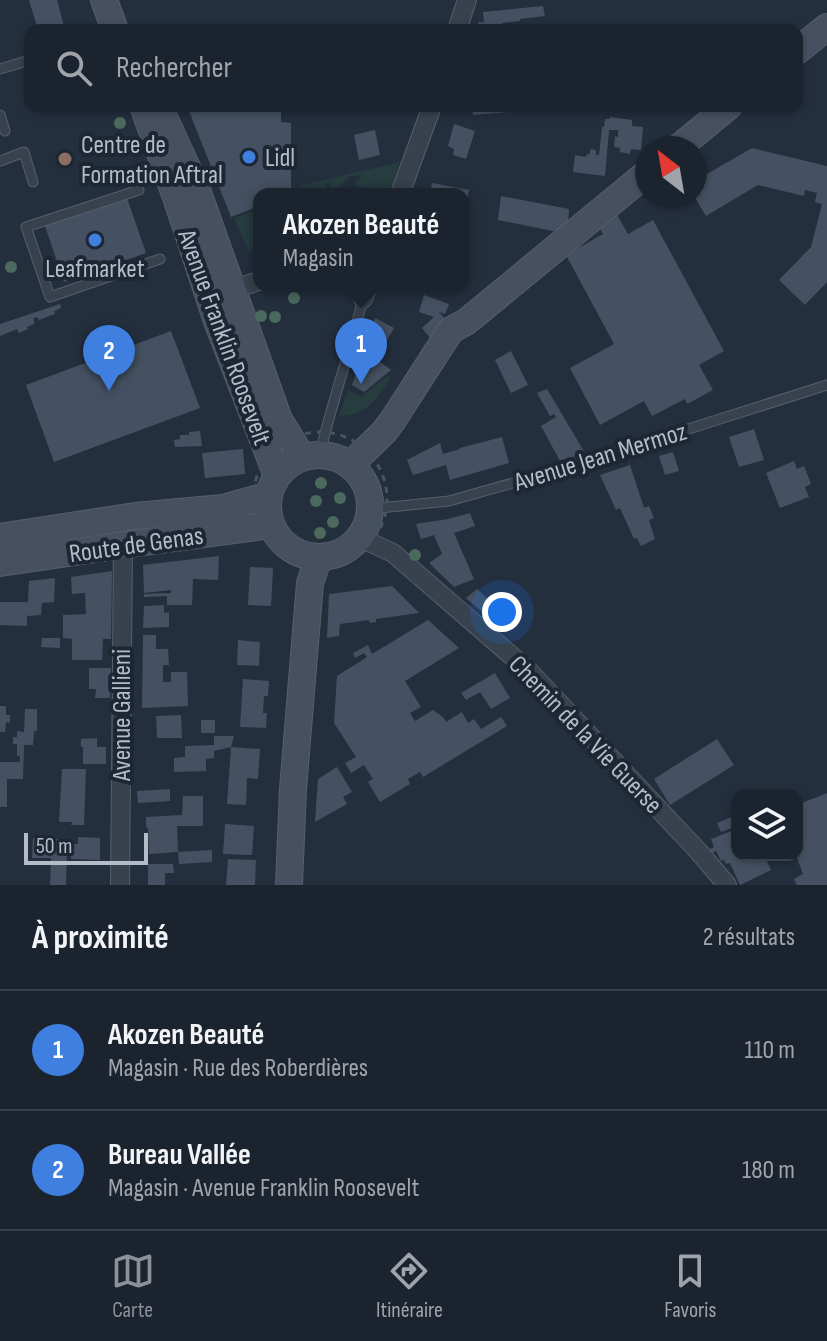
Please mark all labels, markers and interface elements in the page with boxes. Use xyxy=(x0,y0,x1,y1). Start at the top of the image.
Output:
search box xyxy=(24,24,803,112)
icon: search xyxy=(52,46,96,90)
text: Rechercher xyxy=(116,50,232,86)
place label: Centre de Formation Aftral xyxy=(81,130,223,191)
north arrow xyxy=(635,136,707,208)
place label: Lidl xyxy=(265,143,295,174)
marker: Lidl xyxy=(240,148,258,166)
marker: Centre de Formation Aftral xyxy=(56,150,74,168)
popup xyxy=(253,188,469,292)
text: Akozen Beauté xyxy=(283,207,439,243)
street label: Avenue Franklin Roosevelt xyxy=(170,225,277,450)
marker: Leafmarket xyxy=(86,231,104,249)
text: Magasin xyxy=(283,243,354,274)
place label: Leafmarket xyxy=(45,254,145,285)
pin: 1 xyxy=(335,318,387,384)
pin: 2 xyxy=(83,325,135,391)
street label: Avenue Jean Mermoz xyxy=(509,416,690,499)
street label: Route de Genas xyxy=(67,521,205,570)
your location xyxy=(482,592,522,632)
street label: Avenue Gallieni xyxy=(107,649,138,782)
street label: Chemin de la Vie Guerse xyxy=(502,650,668,821)
map controls xyxy=(731,789,803,861)
button: layers xyxy=(731,789,803,861)
scale bar xyxy=(24,829,148,865)
text: 50 m xyxy=(36,833,72,860)
text: À proximité xyxy=(32,917,169,958)
text: 2 résultats xyxy=(703,922,795,953)
text: Akozen Beauté xyxy=(108,1017,264,1053)
text: 1 xyxy=(53,1035,63,1066)
text: 110 m xyxy=(744,1035,795,1066)
text: Magasin · Rue des Roberdières xyxy=(108,1053,368,1084)
text: Bureau Vallée xyxy=(108,1137,251,1173)
text: 2 xyxy=(52,1155,64,1186)
text: 180 m xyxy=(742,1155,795,1186)
text: Magasin · Avenue Franklin Roosevelt xyxy=(108,1173,419,1204)
tab: Carte xyxy=(111,1249,155,1324)
tab: Itinéraire xyxy=(376,1249,443,1324)
tab: Favoris xyxy=(664,1249,716,1324)

